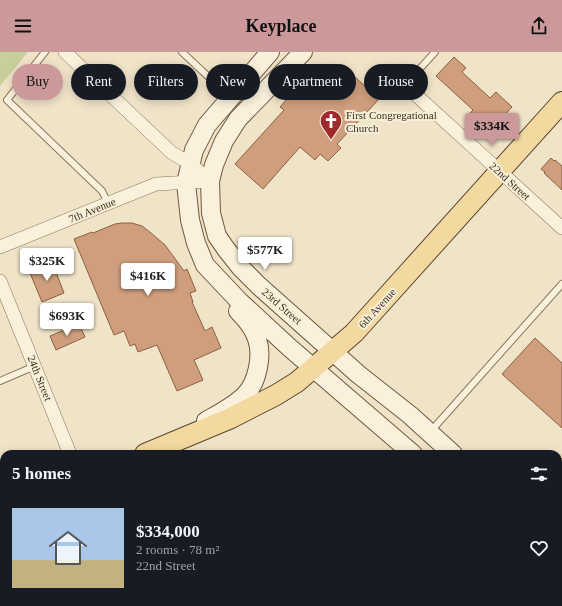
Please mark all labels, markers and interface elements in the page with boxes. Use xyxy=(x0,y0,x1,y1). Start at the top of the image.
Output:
icon: menu xyxy=(12,15,34,37)
icon: share xyxy=(528,15,550,37)
text: Keyplace xyxy=(246,16,316,36)
chip: Buy xyxy=(12,64,63,100)
chip: Rent xyxy=(71,64,126,100)
chip: Filters xyxy=(134,64,198,100)
chip: New xyxy=(206,64,260,100)
chip: Apartment xyxy=(268,64,356,100)
chip: House xyxy=(364,64,428,100)
church icon: First Congregational Church xyxy=(318,108,344,141)
place label: First Congregational Church xyxy=(346,109,437,134)
pin: $334K xyxy=(464,113,520,147)
text: $334K xyxy=(474,118,510,133)
street label: 22nd Street xyxy=(487,160,533,202)
street label: 7th Avenue xyxy=(67,195,117,225)
pin: $577K xyxy=(237,237,293,271)
text: $577K xyxy=(247,242,283,257)
pin: $325K xyxy=(19,248,75,282)
text: $325K xyxy=(29,253,65,268)
pin: $416K xyxy=(120,263,176,297)
text: $416K xyxy=(130,268,166,283)
street label: 6th Avenue xyxy=(356,285,398,330)
street label: 23rd Street xyxy=(260,286,304,326)
pin: $693K xyxy=(39,303,95,337)
text: $693K xyxy=(49,308,85,323)
street label: 24th Street xyxy=(25,354,55,402)
icon: filters xyxy=(528,463,550,485)
text: 5 homes xyxy=(12,464,71,483)
text: $334,000 xyxy=(136,522,200,541)
icon: home xyxy=(44,524,92,572)
icon: heart xyxy=(528,537,550,559)
text: 2 rooms · 78 m² xyxy=(136,542,219,557)
text: 22nd Street xyxy=(136,558,196,573)

